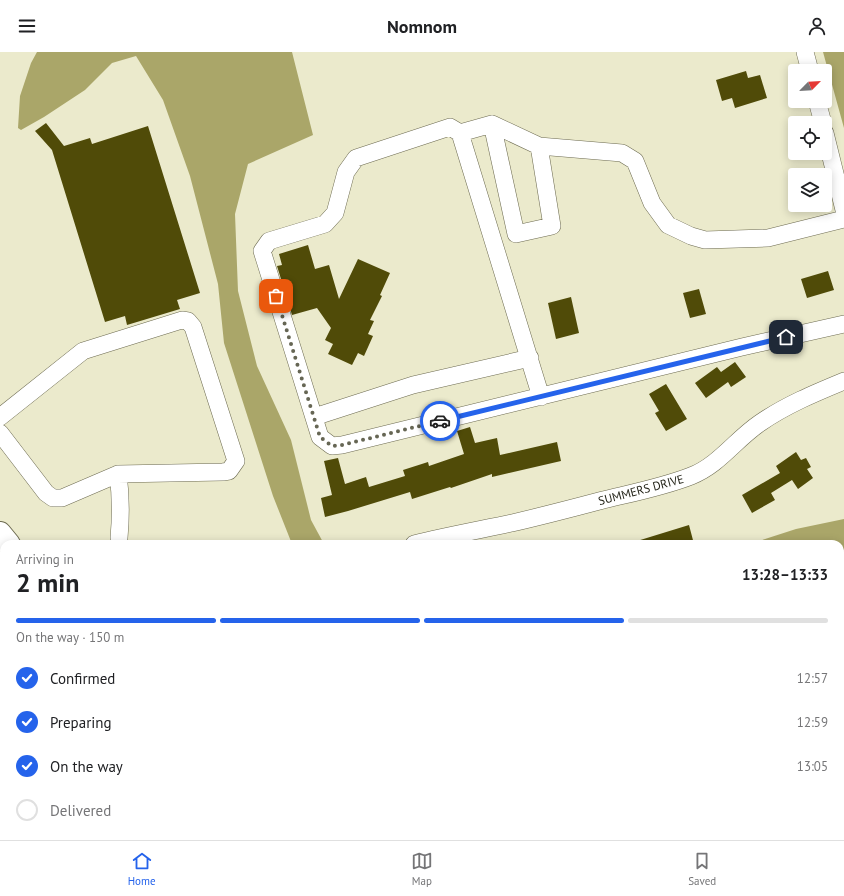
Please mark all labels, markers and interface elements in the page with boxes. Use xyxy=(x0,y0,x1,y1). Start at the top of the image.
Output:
icon: menu xyxy=(16,15,38,37)
text: Nomnom xyxy=(387,15,457,38)
icon: person xyxy=(806,15,828,37)
north arrow xyxy=(788,64,832,108)
map controls xyxy=(788,64,832,212)
button: locate xyxy=(788,116,832,160)
button: layers xyxy=(788,168,832,212)
pin xyxy=(259,279,293,313)
icon: bag xyxy=(265,285,287,307)
pin xyxy=(769,320,803,354)
icon: home xyxy=(775,326,797,348)
courier xyxy=(420,401,460,441)
icon: car xyxy=(429,410,451,432)
street label: SUMMERS DRIVE xyxy=(596,471,685,508)
text: Arriving in xyxy=(16,551,74,568)
text: 13:28–13:33 xyxy=(742,565,828,584)
text: 2 min xyxy=(16,566,79,599)
text: On the way · 150 m xyxy=(16,629,124,646)
icon: check xyxy=(16,667,38,689)
text: Confirmed xyxy=(50,669,115,688)
text: 12:57 xyxy=(797,670,828,687)
icon: check xyxy=(16,711,38,733)
text: Preparing xyxy=(50,713,112,732)
text: 12:59 xyxy=(797,714,828,731)
icon: check xyxy=(16,755,38,777)
text: On the way xyxy=(50,757,123,776)
text: 13:05 xyxy=(797,758,828,775)
text: Delivered xyxy=(50,801,111,820)
tab: Home xyxy=(128,850,156,888)
tab: Map xyxy=(411,850,433,888)
tab: Saved xyxy=(688,850,716,888)

